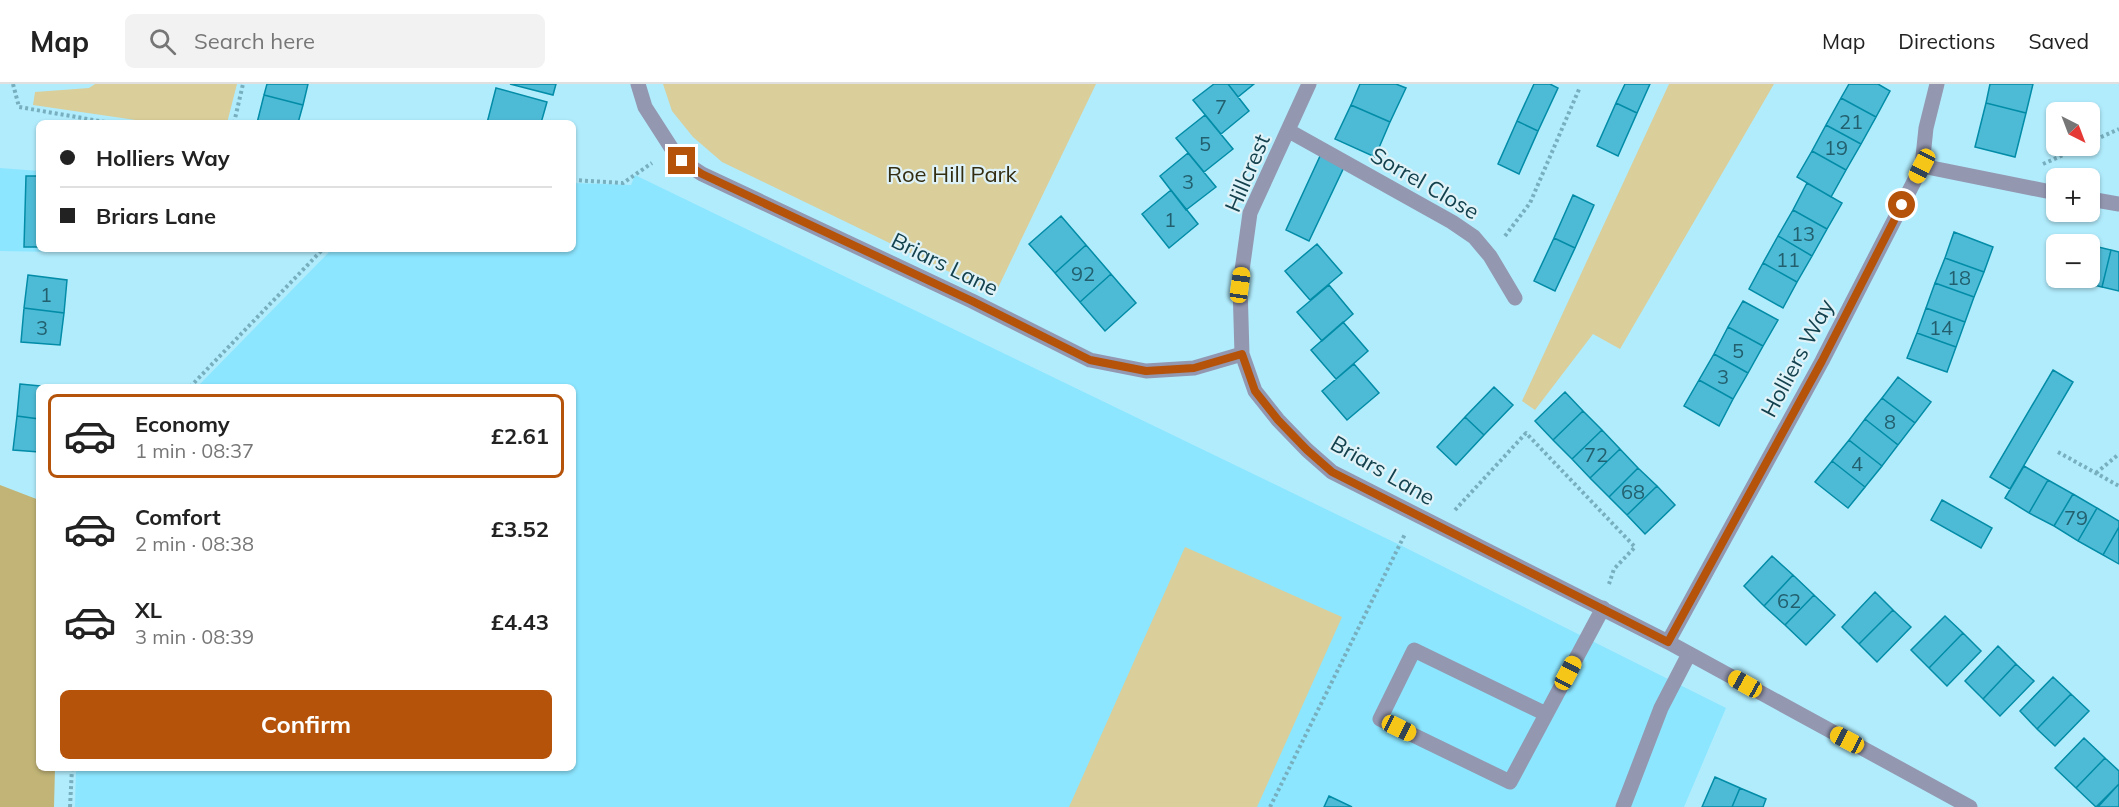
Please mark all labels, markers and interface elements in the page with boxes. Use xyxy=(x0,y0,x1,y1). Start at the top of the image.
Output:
search box xyxy=(125,14,545,68)
text: Map xyxy=(30,24,89,59)
icon: search xyxy=(146,25,179,58)
text: Search here xyxy=(194,27,315,55)
text: Map xyxy=(1822,28,1865,54)
text: Directions xyxy=(1898,28,1995,54)
text: Saved xyxy=(2028,28,2089,54)
house number: 7 xyxy=(1215,94,1227,119)
north arrow xyxy=(2046,102,2100,156)
map controls xyxy=(2046,102,2100,288)
house number: 21 xyxy=(1839,109,1863,134)
street label: Hillcrest xyxy=(1218,130,1276,216)
house number: 5 xyxy=(1199,131,1211,156)
house number: 19 xyxy=(1824,135,1848,160)
street label: Sorrel Close xyxy=(1366,141,1484,225)
text: Holliers Way xyxy=(96,144,230,172)
car xyxy=(1906,146,1938,186)
route end xyxy=(668,147,695,174)
park label: Roe Hill Park xyxy=(887,160,1018,188)
button: + xyxy=(2046,168,2100,222)
house number: 3 xyxy=(1182,169,1194,194)
route start xyxy=(1888,191,1915,218)
text: Briars Lane xyxy=(96,202,216,230)
house number: 1 xyxy=(1164,207,1176,232)
house number: 13 xyxy=(1791,221,1815,246)
street label: Briars Lane xyxy=(887,226,1003,302)
button: − xyxy=(2046,234,2100,288)
house number: 11 xyxy=(1776,247,1800,272)
house number: 92 xyxy=(1071,261,1095,286)
house number: 18 xyxy=(1947,265,1971,290)
car xyxy=(1229,266,1251,304)
house number: 1 xyxy=(40,282,52,307)
street label: Holliers Way xyxy=(1754,294,1840,422)
house number: 3 xyxy=(36,315,48,340)
house number: 14 xyxy=(1929,315,1953,340)
house number: 5 xyxy=(1732,338,1744,363)
house number: 3 xyxy=(1717,364,1729,389)
icon: car xyxy=(63,409,117,463)
house number: 8 xyxy=(1884,409,1896,434)
text: Economy xyxy=(135,410,230,438)
text: £2.61 xyxy=(491,422,549,450)
street label: Briars Lane xyxy=(1326,429,1440,511)
text: 1 min · 08:37 xyxy=(135,438,254,463)
house number: 72 xyxy=(1584,442,1608,467)
house number: 4 xyxy=(1851,451,1863,476)
house number: 68 xyxy=(1621,479,1645,504)
icon: car xyxy=(63,502,117,556)
text: Comfort xyxy=(135,503,221,531)
house number: 79 xyxy=(2064,505,2088,530)
text: £3.52 xyxy=(491,515,549,543)
text: 2 min · 08:38 xyxy=(135,531,254,556)
house number: 62 xyxy=(1777,588,1801,613)
icon: car xyxy=(63,595,117,649)
text: XL xyxy=(135,596,162,624)
text: £4.43 xyxy=(491,608,549,636)
text: 3 min · 08:39 xyxy=(135,624,254,649)
car xyxy=(1552,653,1584,693)
car xyxy=(1725,667,1765,701)
button: Confirm xyxy=(60,690,552,759)
car xyxy=(1379,712,1419,744)
car xyxy=(1827,724,1867,756)

